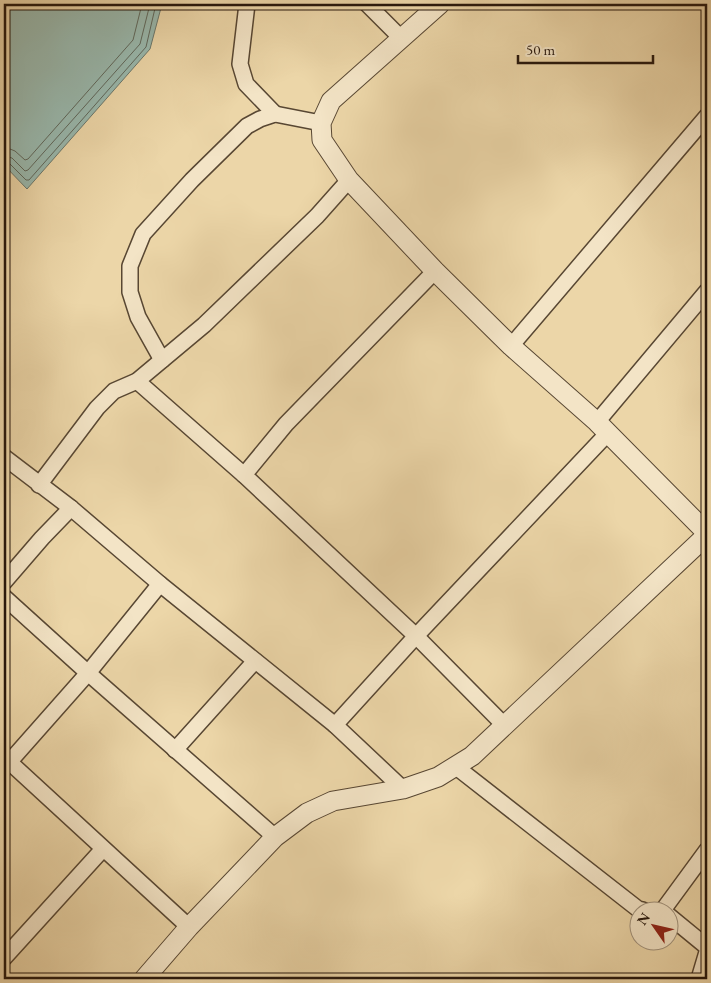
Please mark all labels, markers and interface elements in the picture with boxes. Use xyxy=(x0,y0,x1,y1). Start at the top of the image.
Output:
scale bar xyxy=(518,32,654,64)
text: 50 m xyxy=(526,40,555,59)
north arrow xyxy=(628,900,678,950)
text: N xyxy=(633,908,654,928)

